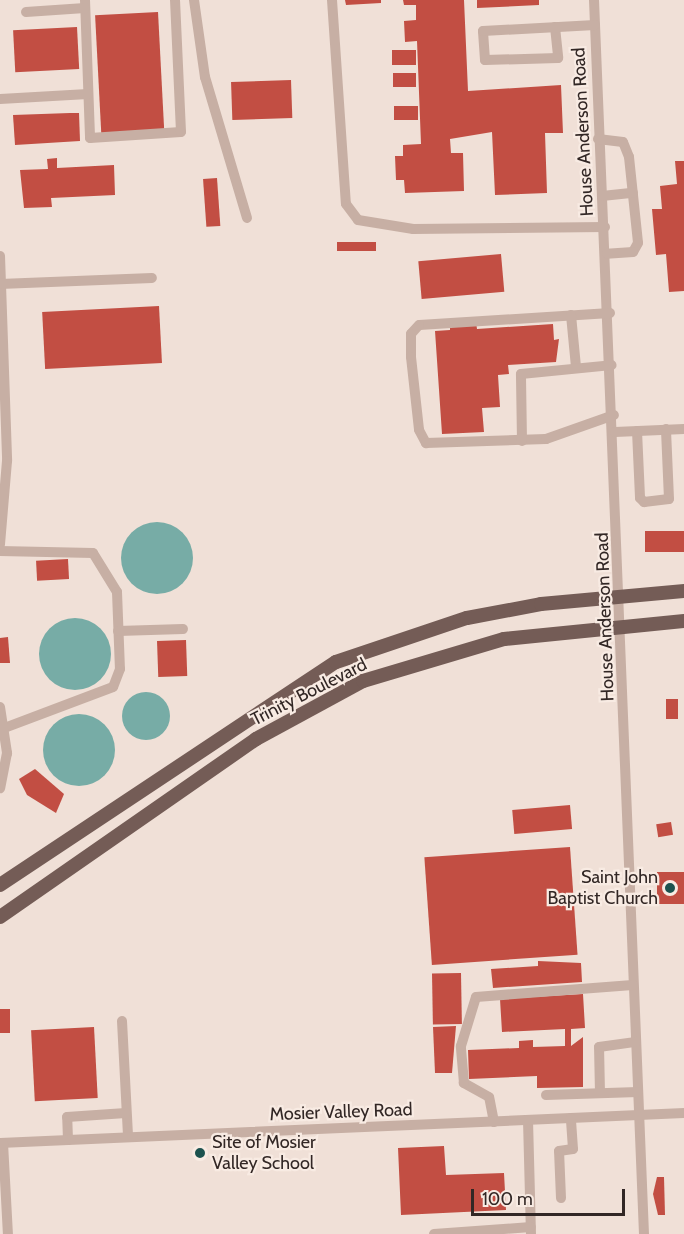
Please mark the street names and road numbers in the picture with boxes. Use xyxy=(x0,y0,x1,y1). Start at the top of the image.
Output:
street label: House Anderson Road xyxy=(568,47,598,217)
street label: House Anderson Road xyxy=(591,532,619,702)
street label: Trinity Boulevard xyxy=(248,654,370,730)
street label: Mosier Valley Road xyxy=(269,1099,413,1125)

